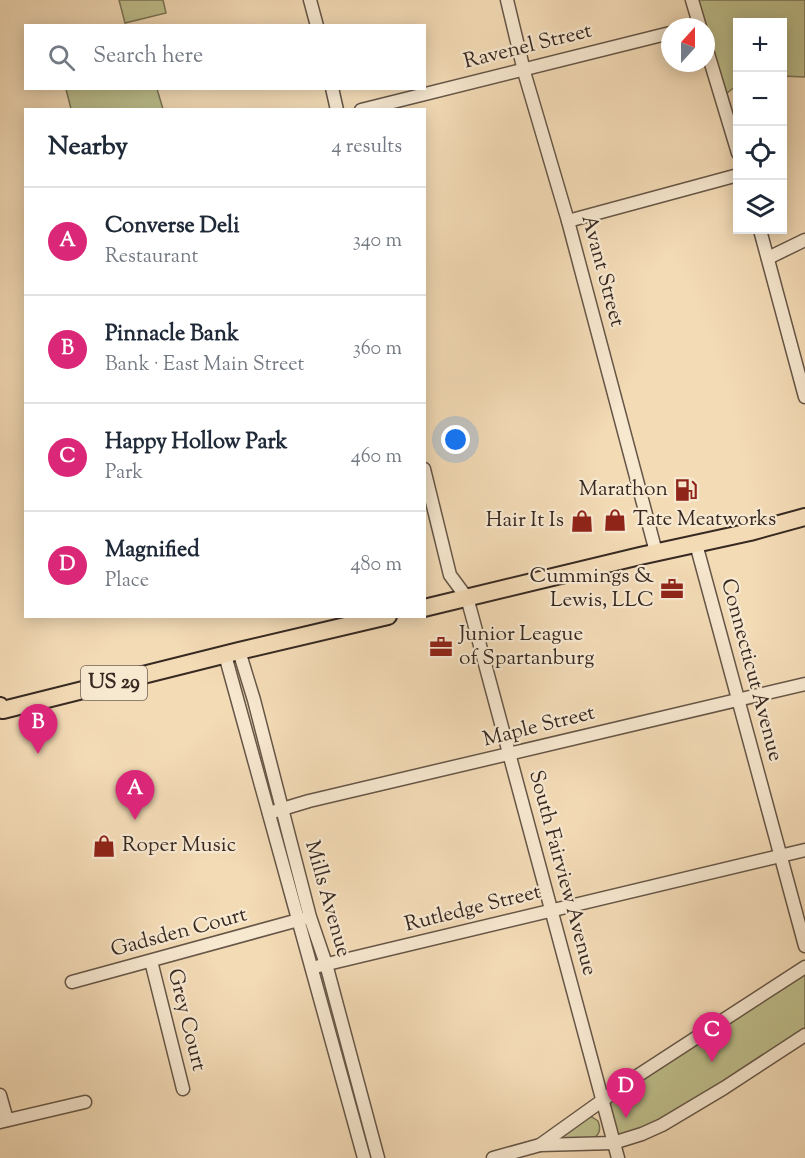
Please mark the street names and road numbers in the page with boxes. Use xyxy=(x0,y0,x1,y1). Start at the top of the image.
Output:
street label: Ravenel Street xyxy=(461,17,595,77)
street label: Avant Street xyxy=(573,212,631,330)
street label: Connecticut Avenue xyxy=(712,575,790,765)
road number: US 29 xyxy=(81,666,147,700)
street label: Maple Street xyxy=(480,699,598,755)
street label: South Fairview Avenue xyxy=(520,767,604,979)
street label: Mills Avenue xyxy=(296,837,358,961)
street label: Rutledge Street xyxy=(402,878,544,940)
street label: Gadsden Court xyxy=(108,900,250,966)
street label: Grey Court xyxy=(159,966,213,1074)

